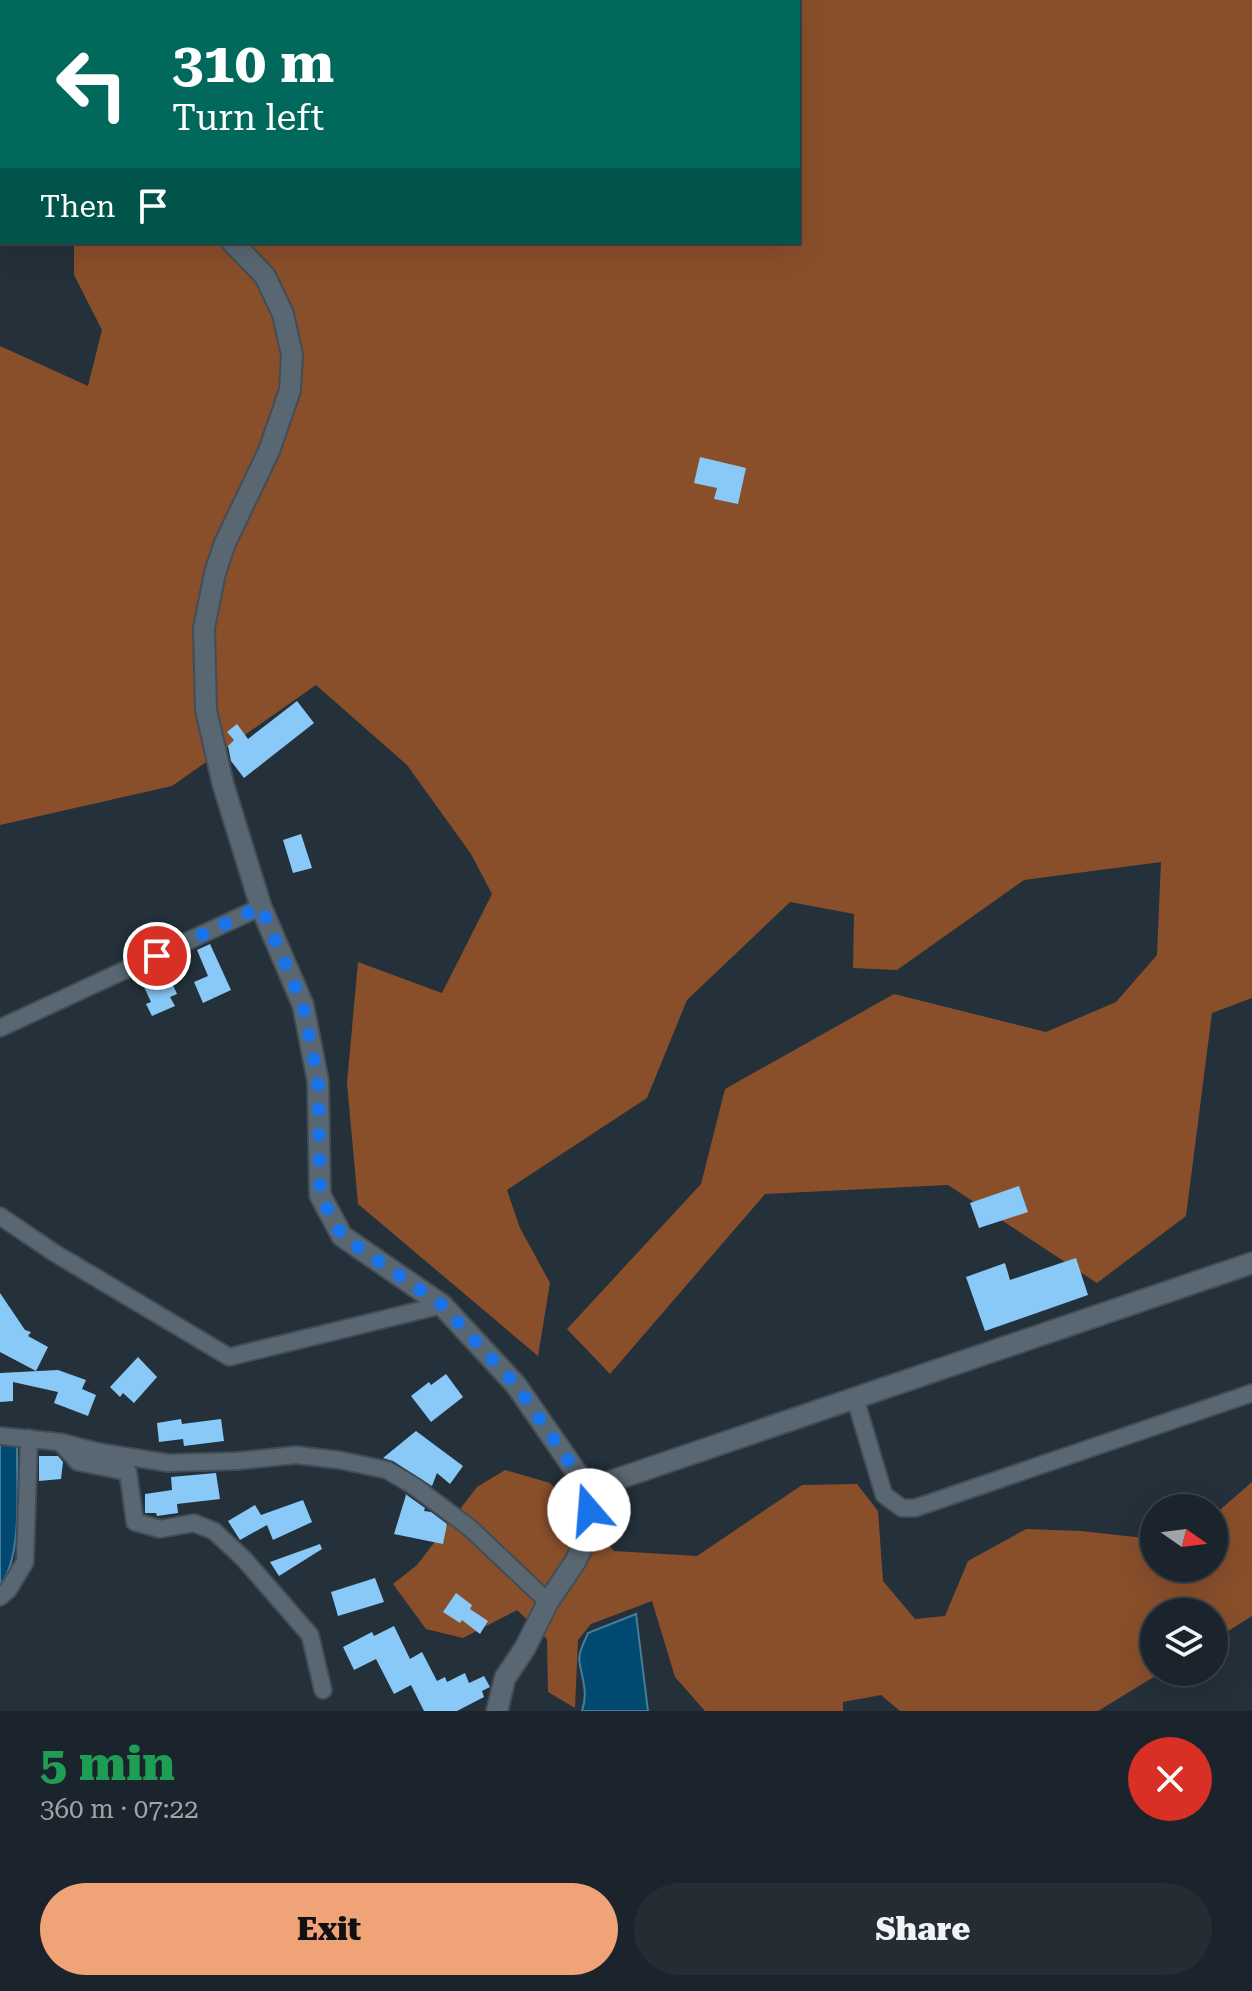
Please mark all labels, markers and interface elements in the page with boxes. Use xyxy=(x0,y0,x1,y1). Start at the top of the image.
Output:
text: 310 m xyxy=(172,30,334,96)
icon: left xyxy=(40,32,144,136)
text: Turn left xyxy=(172,97,324,139)
icon: arrive xyxy=(131,184,175,228)
text: Then xyxy=(40,189,115,224)
pin xyxy=(123,922,191,990)
icon: arrive xyxy=(135,934,179,978)
position arrow xyxy=(547,1468,631,1552)
north arrow xyxy=(1140,1494,1228,1582)
map controls xyxy=(1140,1494,1228,1686)
button: layers xyxy=(1140,1598,1228,1686)
text: 5 min xyxy=(40,1736,175,1792)
button: close xyxy=(1128,1737,1212,1821)
text: 360 m · 07:22 xyxy=(40,1794,199,1824)
button: Exit xyxy=(40,1883,618,1975)
button: Share xyxy=(634,1883,1212,1975)

